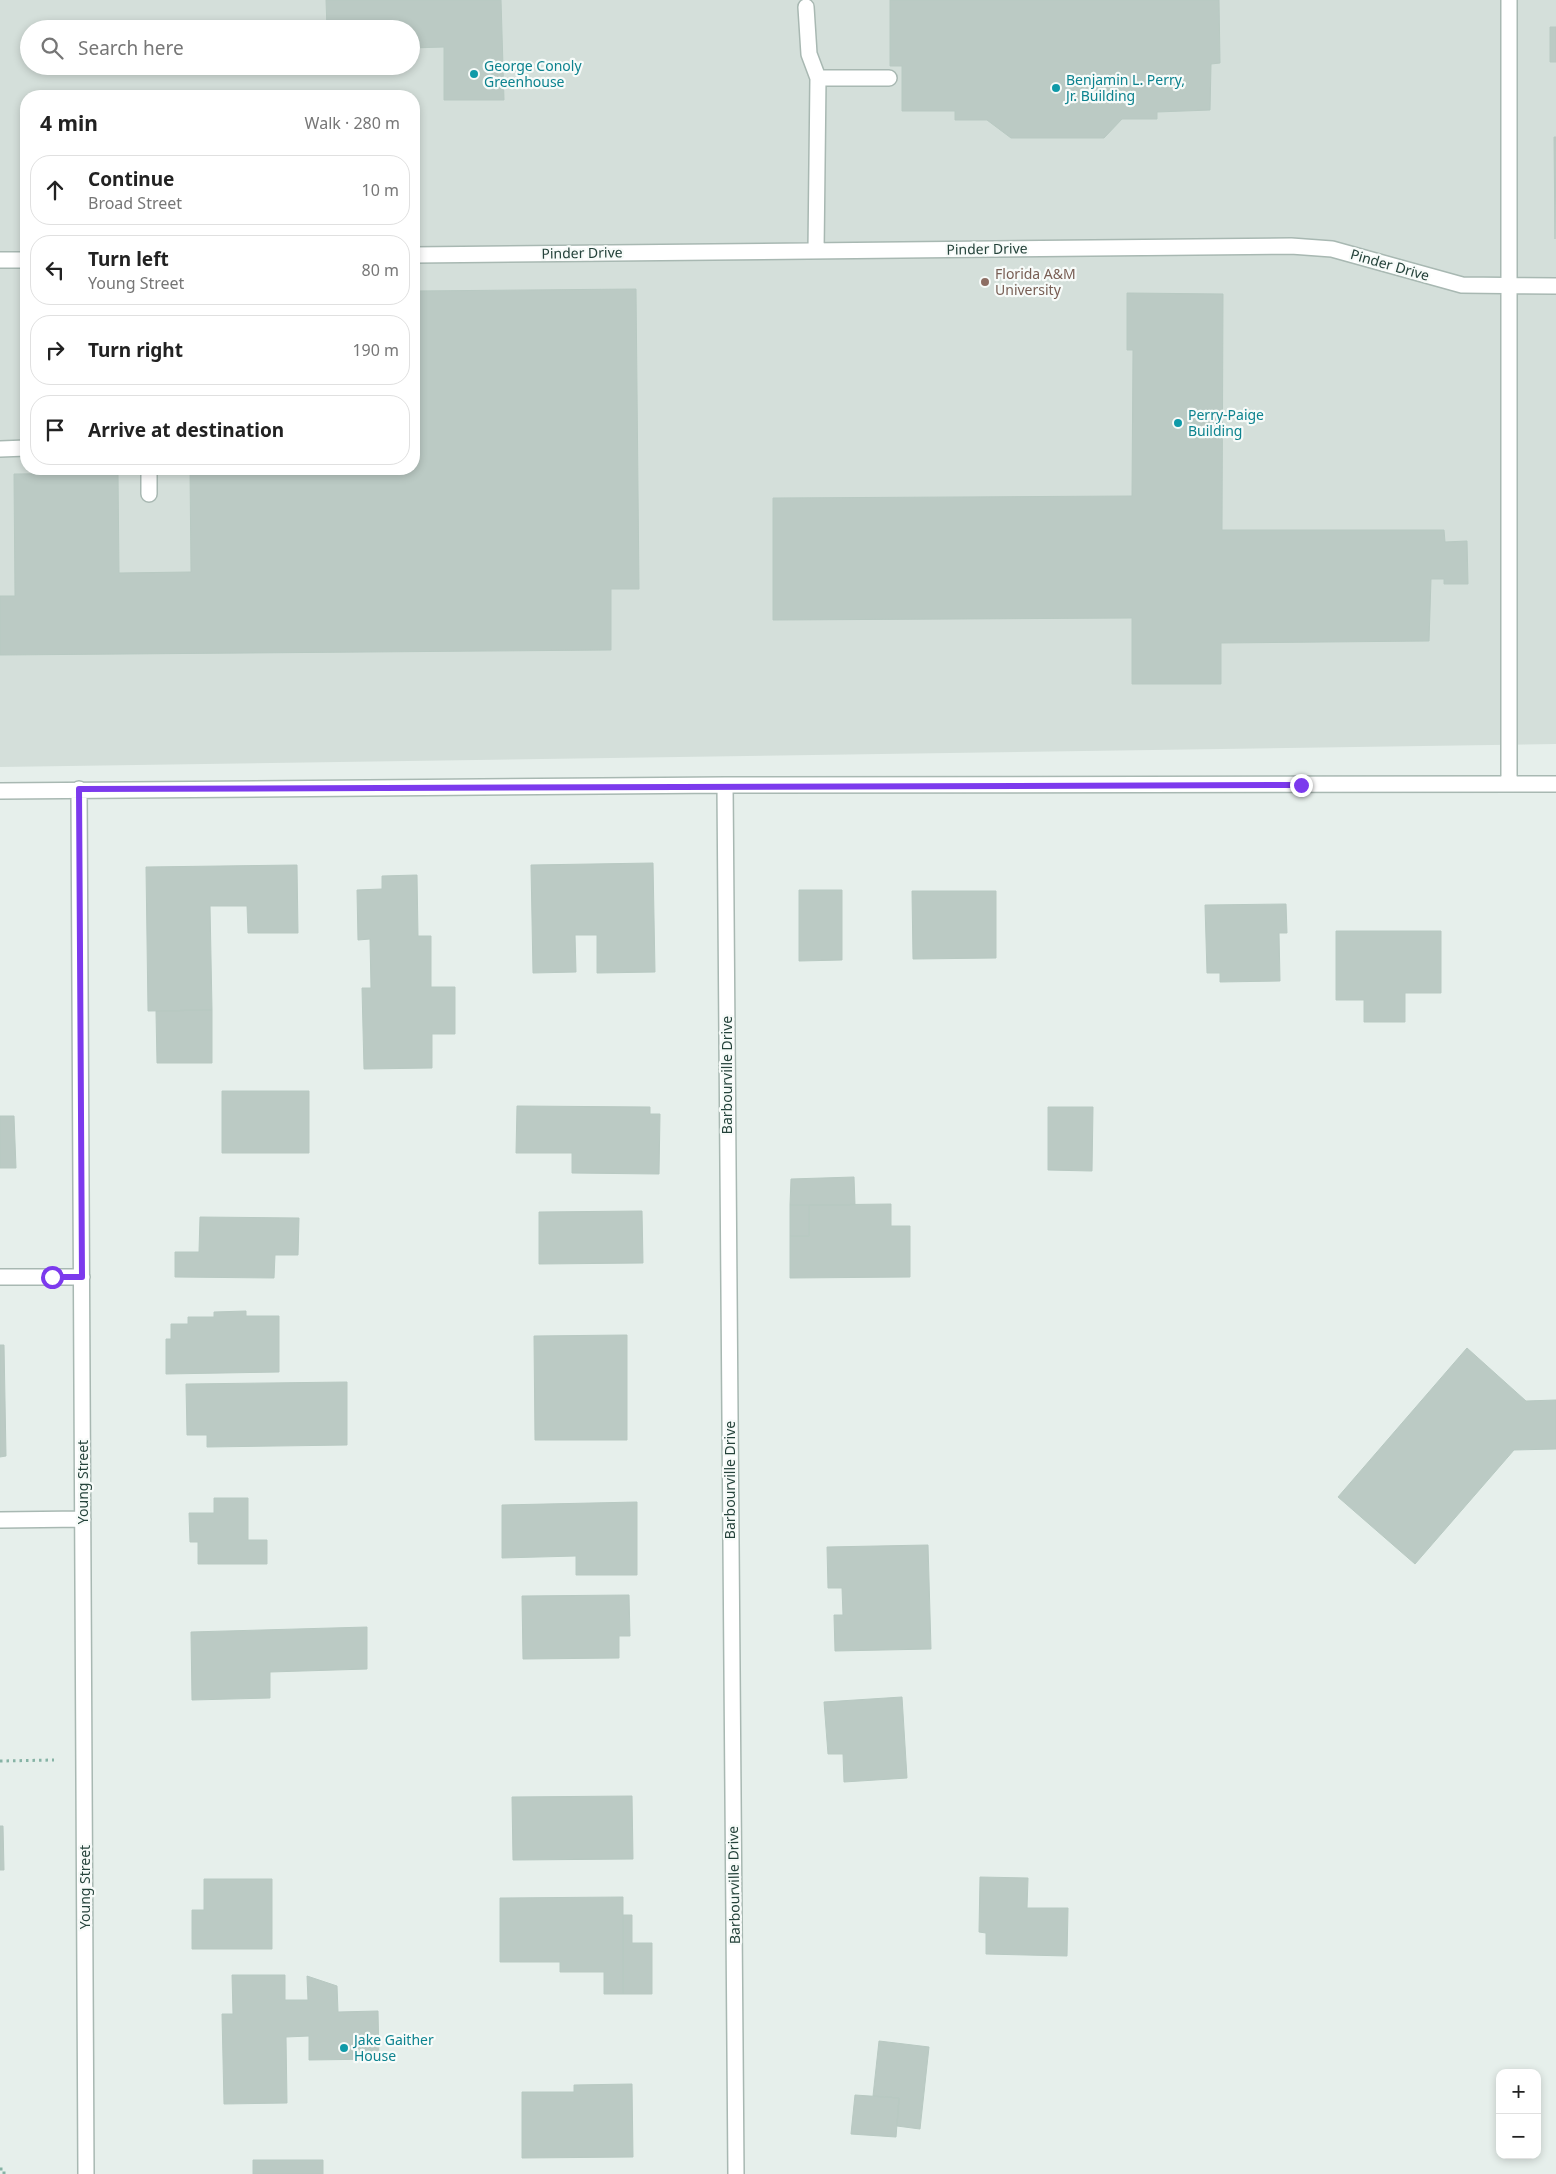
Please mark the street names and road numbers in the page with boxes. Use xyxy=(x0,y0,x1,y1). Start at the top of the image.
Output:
street label: Pinder Drive xyxy=(946,238,1028,259)
street label: Pinder Drive xyxy=(541,242,623,263)
street label: Pinder Drive xyxy=(1348,244,1432,285)
street label: Barbourville Drive xyxy=(717,1016,736,1134)
street label: Barbourville Drive xyxy=(720,1421,739,1539)
street label: Young Street xyxy=(73,1440,92,1524)
street label: Barbourville Drive xyxy=(723,1826,744,1944)
street label: Young Street xyxy=(75,1845,94,1929)

